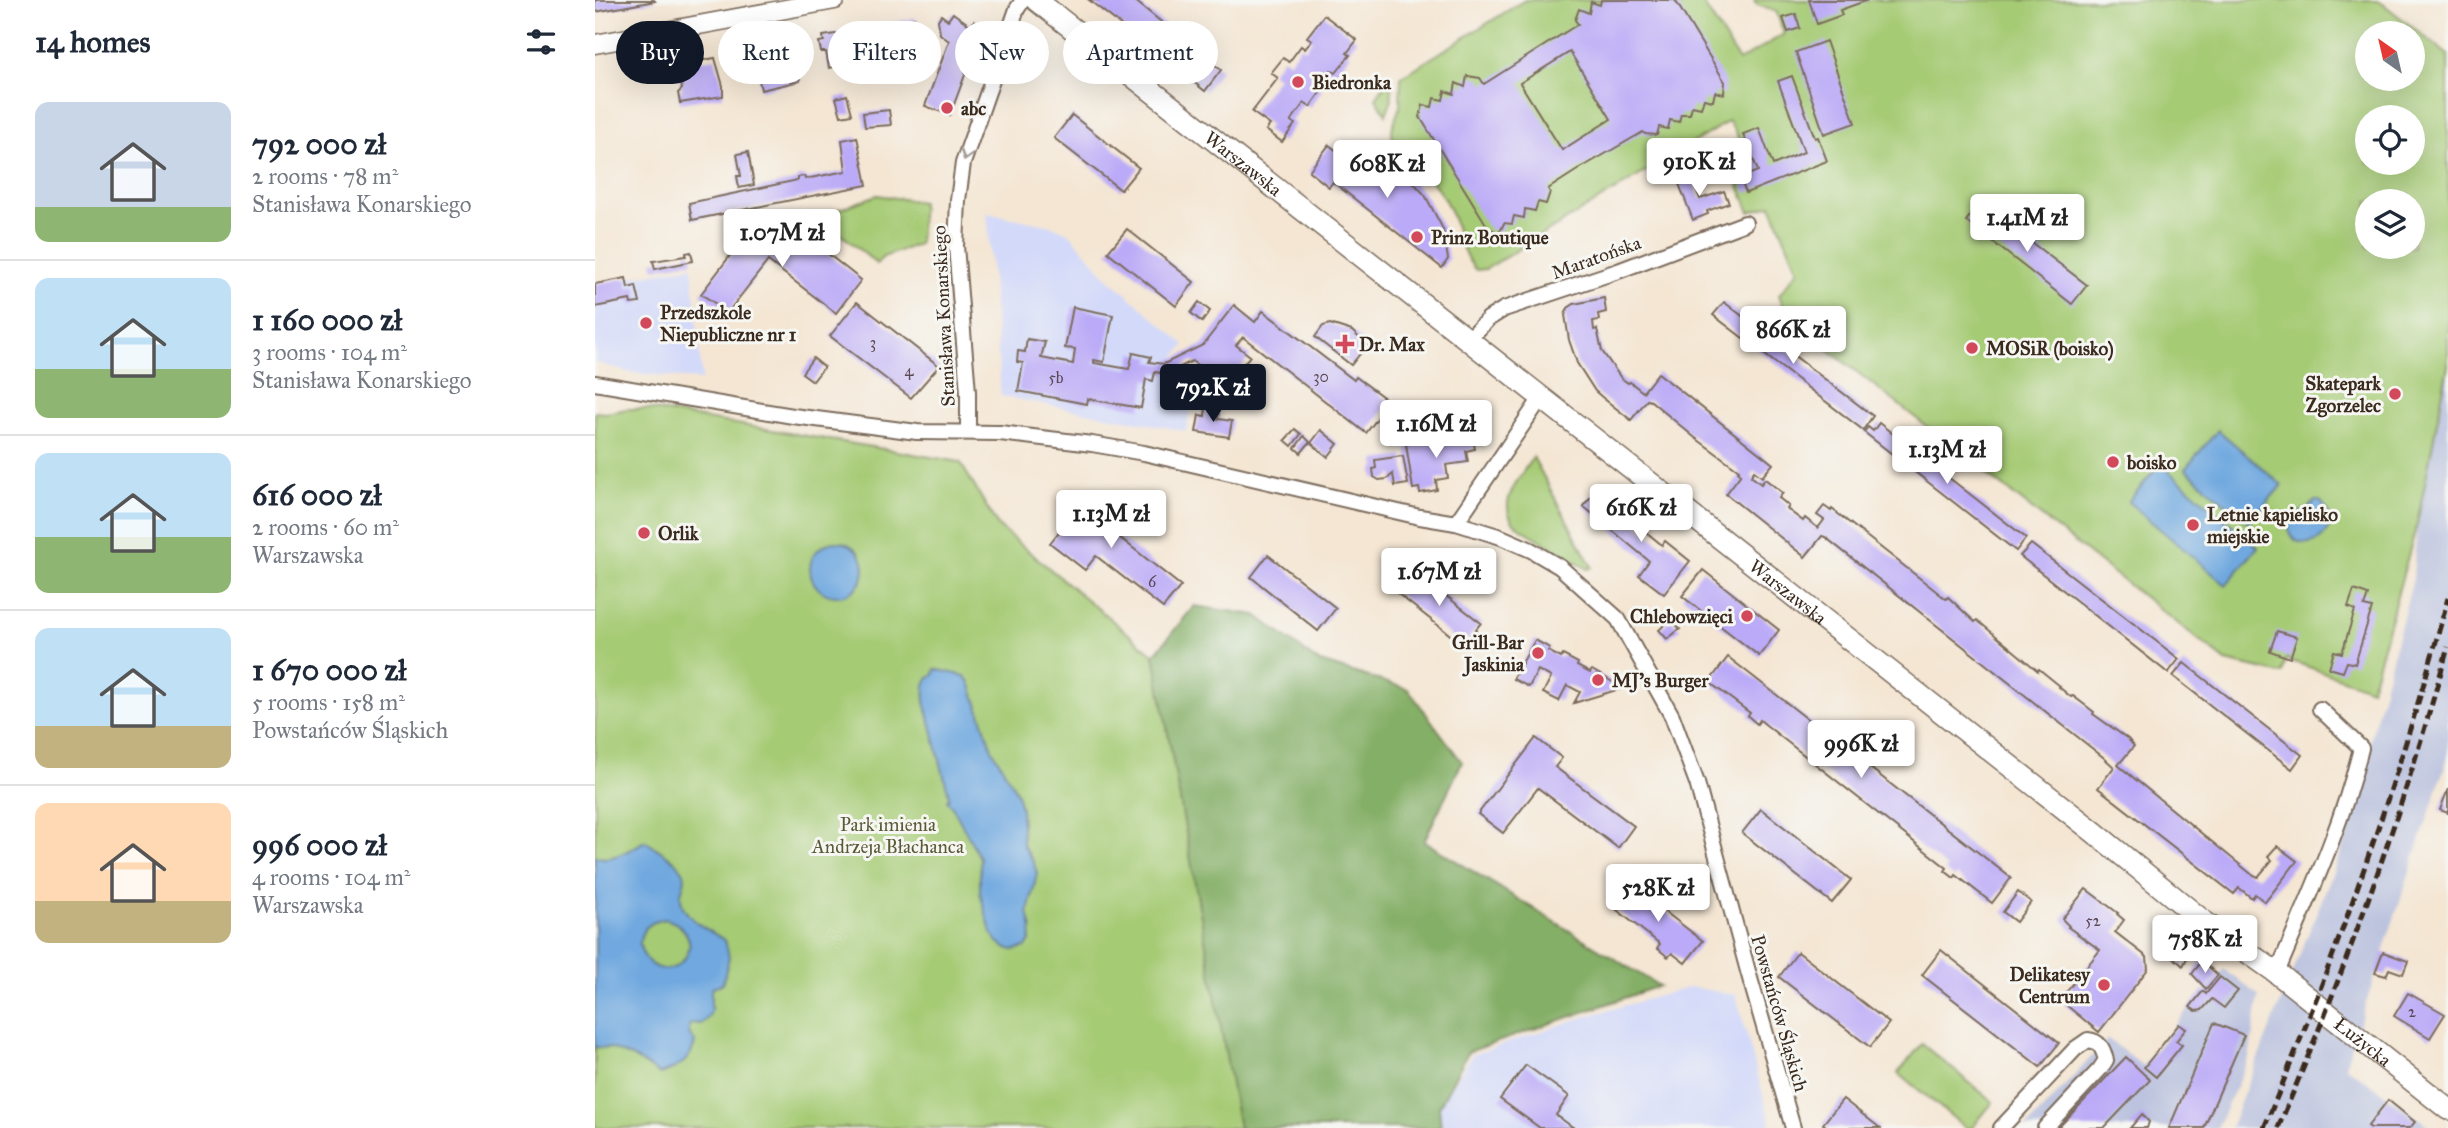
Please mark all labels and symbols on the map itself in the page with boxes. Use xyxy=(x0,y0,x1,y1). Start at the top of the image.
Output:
north arrow xyxy=(2355,21,2425,91)
place label: Biedronka xyxy=(1312,71,1392,94)
marker: Biedronka xyxy=(1290,74,1306,90)
place label: abc xyxy=(961,97,986,120)
marker: abc xyxy=(939,100,955,116)
street label: Warszawska xyxy=(1200,126,1287,202)
pin: 910K zł xyxy=(1634,138,1764,198)
pin: 608K zł xyxy=(1322,140,1452,200)
one-way arrow xyxy=(959,150,974,162)
pin: 1.41M zł xyxy=(1955,194,2099,254)
pin: 1.07M zł xyxy=(710,210,854,269)
street label: Stanisława Konarskiego xyxy=(927,224,961,407)
place label: Prinz Boutique xyxy=(1431,226,1549,250)
marker: Prinz Boutique xyxy=(1409,229,1425,245)
street label: Maratońska xyxy=(1548,230,1645,284)
place label: Przedszkole Niepubliczne nr 1 xyxy=(660,301,797,347)
pin: 866K zł xyxy=(1728,306,1858,366)
marker: Przedszkole Niepubliczne nr 1 xyxy=(638,315,654,331)
house number: 3 xyxy=(870,333,876,352)
place label: Dr. Max xyxy=(1359,333,1425,356)
marker: Dr. Max xyxy=(1337,336,1353,352)
place label: MOSiR (boisko) xyxy=(1986,337,2114,361)
marker: MOSiR (boisko) xyxy=(1964,340,1980,356)
house number: 4 xyxy=(905,361,915,380)
pin: 792K zł xyxy=(1148,364,1278,424)
house number: 30 xyxy=(1313,367,1329,386)
house number: 5b xyxy=(1048,368,1064,387)
place label: Skatepark Zgorzelec xyxy=(2305,372,2382,418)
marker: Skatepark Zgorzelec xyxy=(2387,386,2403,402)
pin: 1.16M zł xyxy=(1364,400,1508,460)
pin: 1.13M zł xyxy=(1875,426,2019,486)
place label: boisko xyxy=(2126,451,2177,474)
marker: boisko xyxy=(2105,454,2121,470)
pin: 616K zł xyxy=(1576,484,1706,544)
pin: 1.13M zł xyxy=(1039,490,1183,550)
place label: Letnie kąpielisko miejskie xyxy=(2206,503,2338,549)
marker: Letnie kąpielisko miejskie xyxy=(2185,517,2201,533)
place label: Orlik xyxy=(658,522,700,545)
marker: Orlik xyxy=(636,525,652,541)
pin: 1.67M zł xyxy=(1367,548,1511,608)
street label: Warszawska xyxy=(1745,554,1832,630)
house number: 6 xyxy=(1148,572,1157,591)
place label: Chlebowzięci xyxy=(1630,605,1734,628)
marker: Chlebowzięci xyxy=(1739,608,1755,624)
place label: Grill-Bar Jaskinia xyxy=(1452,631,1525,677)
marker: Grill-Bar Jaskinia xyxy=(1530,645,1546,661)
place label: MJ's Burger xyxy=(1612,669,1709,693)
marker: MJ's Burger xyxy=(1590,672,1606,688)
pin: 996K zł xyxy=(1796,720,1926,780)
park label: Park imienia Andrzeja Błachanca xyxy=(811,813,965,858)
pin: 528K zł xyxy=(1593,864,1723,924)
house number: 52 xyxy=(2085,911,2101,930)
pin: 758K zł xyxy=(2140,916,2270,975)
street label: Powstańców Śląskich xyxy=(1746,932,1814,1095)
place label: Delikatesy Centrum xyxy=(2009,963,2091,1008)
marker: Delikatesy Centrum xyxy=(2096,977,2112,993)
house number: 2 xyxy=(2408,1002,2416,1021)
street label: Łużycka xyxy=(2329,1012,2397,1072)

